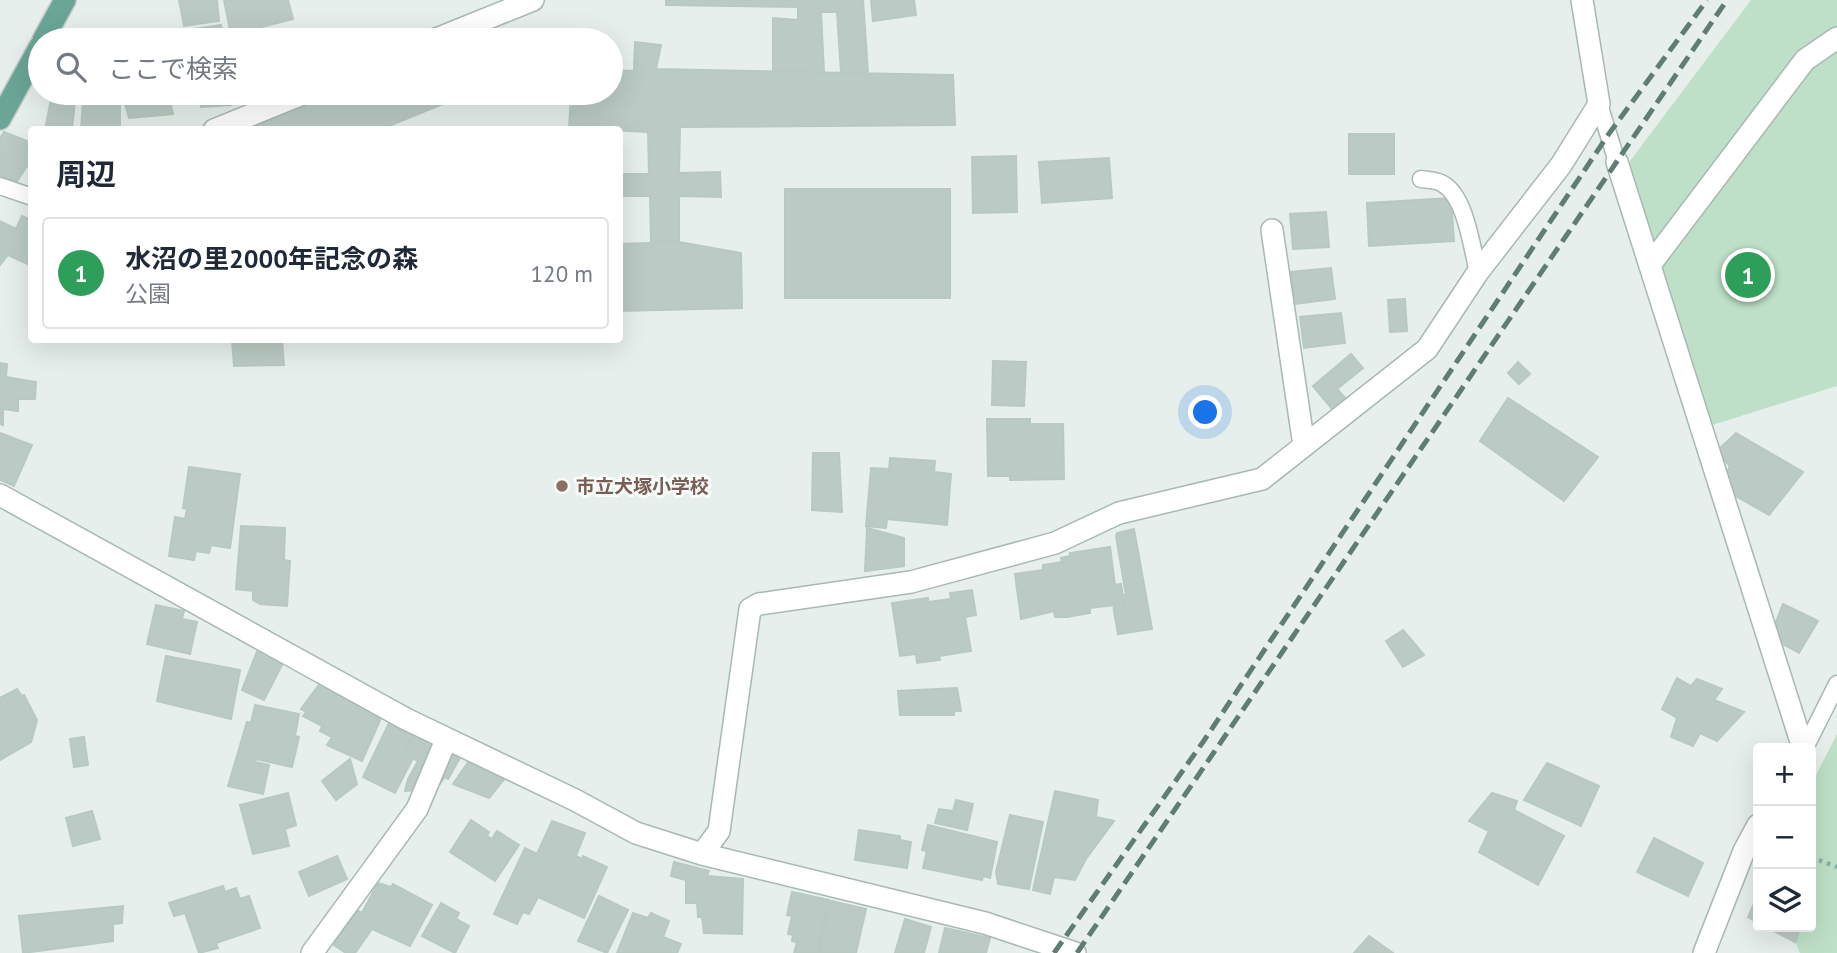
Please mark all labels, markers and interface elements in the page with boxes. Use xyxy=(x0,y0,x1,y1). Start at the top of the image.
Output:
search box xyxy=(28,28,623,105)
icon: search xyxy=(52,48,90,86)
text: ここで検索 xyxy=(108,52,238,85)
text: 周辺 xyxy=(56,154,116,193)
text: 水沼の里2000年記念の森 xyxy=(125,242,418,275)
pin: 1 xyxy=(1725,249,1771,301)
text: 1 xyxy=(74,259,88,288)
text: 120 m xyxy=(531,259,593,288)
text: 公園 xyxy=(125,279,171,308)
your location xyxy=(1188,395,1222,429)
place label: 市立犬塚小学校 xyxy=(576,474,709,498)
marker: 市立犬塚小学校 xyxy=(554,478,570,494)
map controls xyxy=(1753,743,1816,932)
button: + xyxy=(1753,743,1816,806)
button: − xyxy=(1753,806,1816,869)
button: layers xyxy=(1753,869,1816,932)

